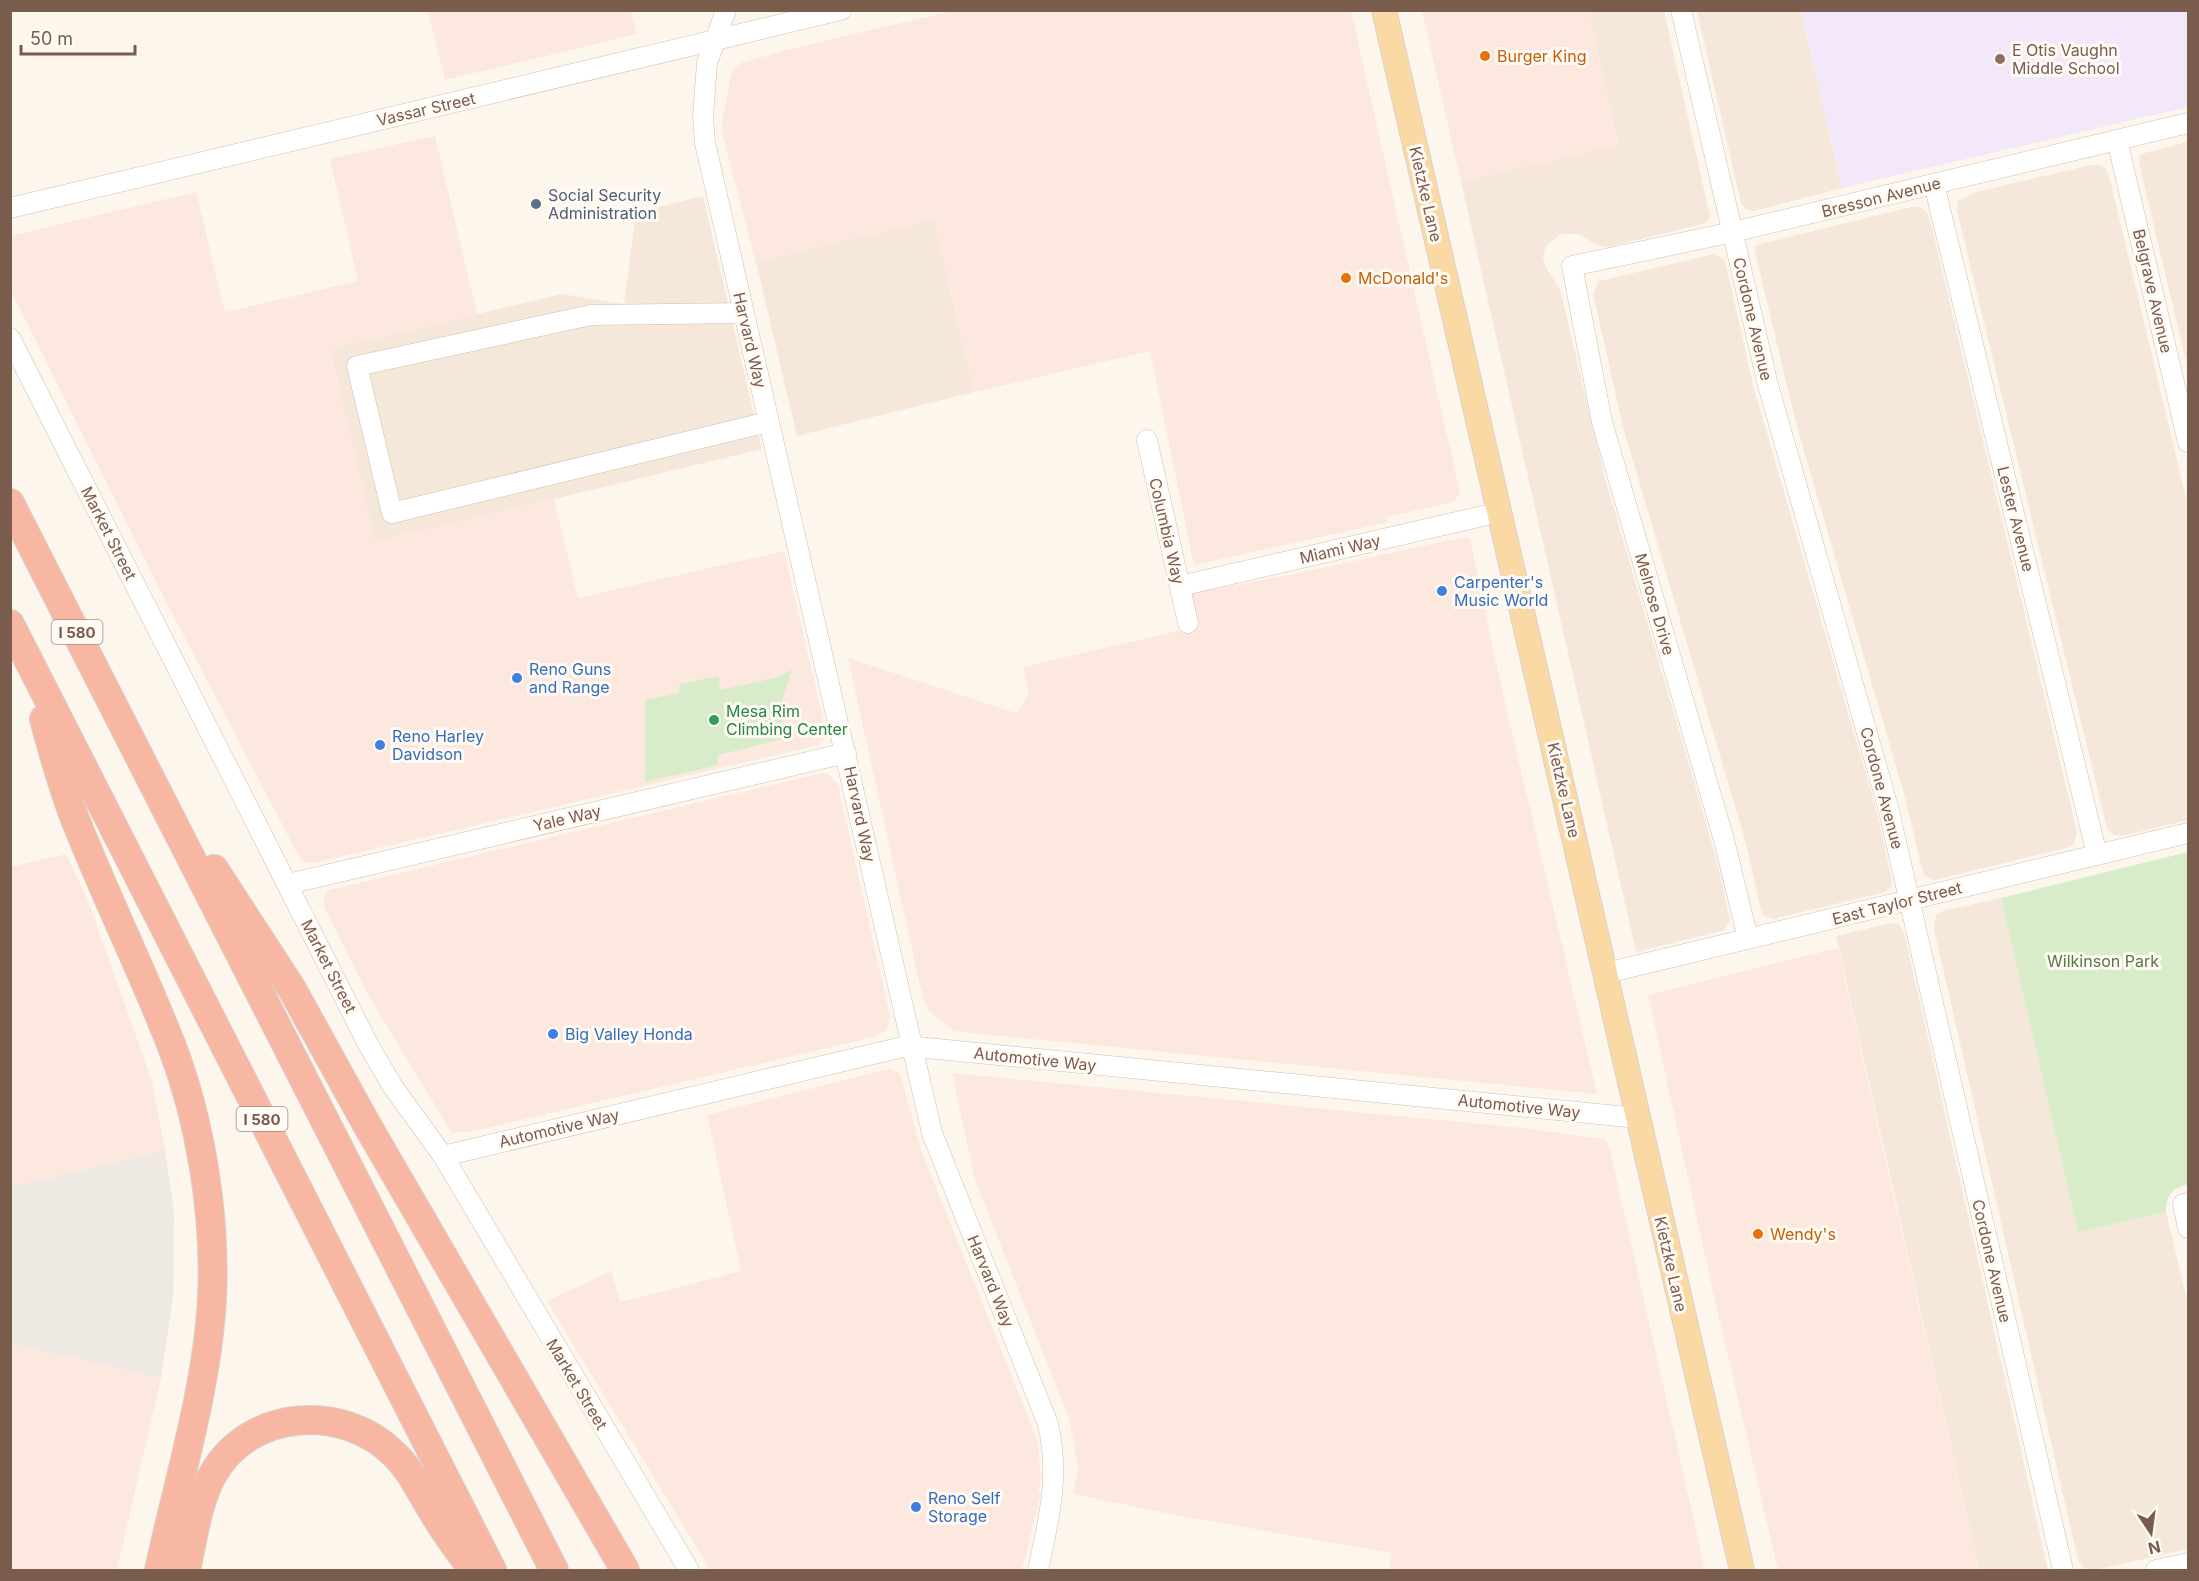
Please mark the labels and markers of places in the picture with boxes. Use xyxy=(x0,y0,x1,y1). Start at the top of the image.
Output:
place label: E Otis Vaughn Middle School xyxy=(2012,40,2120,78)
place label: Burger King xyxy=(1497,46,1587,66)
marker: Burger King xyxy=(1478,49,1492,63)
marker: E Otis Vaughn Middle School xyxy=(1993,52,2007,66)
place label: Social Security Administration xyxy=(548,185,661,223)
marker: Social Security Administration xyxy=(529,197,543,211)
place label: McDonald's xyxy=(1358,268,1448,288)
marker: McDonald's xyxy=(1339,271,1353,285)
place label: Carpenter's Music World xyxy=(1454,572,1548,610)
marker: Carpenter's Music World xyxy=(1435,584,1449,598)
place label: Reno Guns and Range xyxy=(529,659,611,697)
marker: Reno Guns and Range xyxy=(510,671,524,685)
place label: Mesa Rim Climbing Center xyxy=(726,701,848,739)
marker: Mesa Rim Climbing Center xyxy=(707,713,721,727)
place label: Reno Harley Davidson xyxy=(392,726,484,764)
marker: Reno Harley Davidson xyxy=(373,738,387,752)
place label: Big Valley Honda xyxy=(565,1024,693,1044)
marker: Big Valley Honda xyxy=(546,1027,560,1041)
place label: Wendy's xyxy=(1770,1224,1836,1244)
marker: Wendy's xyxy=(1751,1227,1765,1241)
place label: Reno Self Storage xyxy=(928,1488,1000,1526)
marker: Reno Self Storage xyxy=(909,1500,923,1514)

